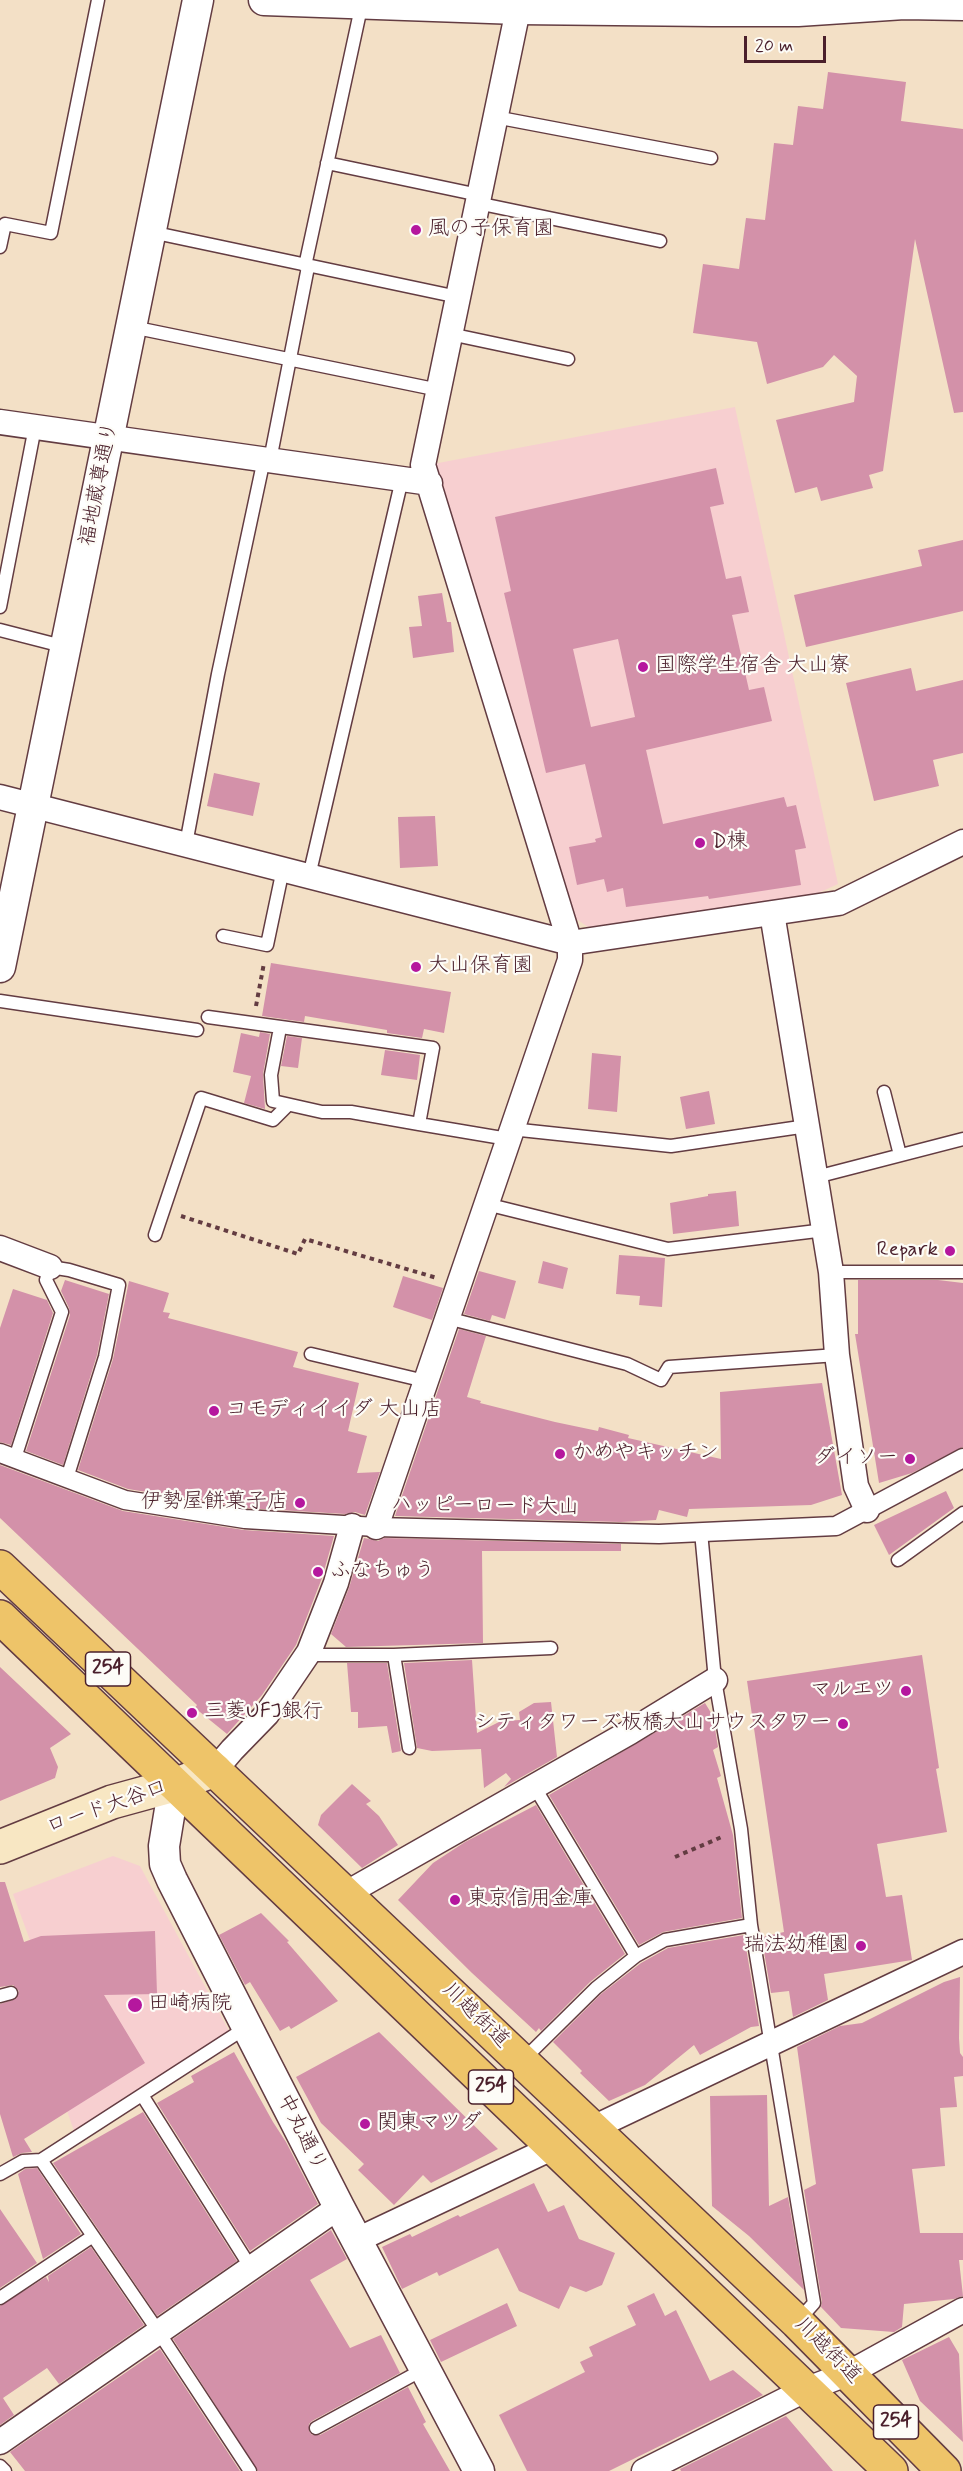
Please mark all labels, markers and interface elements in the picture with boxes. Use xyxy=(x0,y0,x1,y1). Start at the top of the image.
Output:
scale bar xyxy=(747,24,830,62)
text: 20 m xyxy=(755,34,793,58)
place label: 風の子保育園 xyxy=(428,217,554,243)
marker: 風の子保育園 xyxy=(409,223,423,237)
street label: 福地蔵尊通り xyxy=(76,420,124,548)
place label: 国際学生宿舎 大山寮 xyxy=(655,654,850,680)
marker: 国際学生宿舎 大山寮 xyxy=(636,660,650,674)
place label: D棟 xyxy=(712,830,747,856)
marker: D棟 xyxy=(693,836,707,850)
place label: 大山保育園 xyxy=(428,954,533,980)
marker: 大山保育園 xyxy=(409,960,423,974)
place label: Repark xyxy=(876,1238,938,1264)
marker: Repark xyxy=(943,1244,957,1258)
place label: コモディイイダ 大山店 xyxy=(226,1398,442,1424)
marker: コモディイイダ 大山店 xyxy=(207,1404,221,1418)
place label: かめやキッチン xyxy=(572,1441,719,1467)
place label: ダイソー xyxy=(814,1446,898,1472)
marker: かめやキッチン xyxy=(553,1447,567,1461)
marker: ダイソー xyxy=(903,1452,917,1466)
place label: 伊勢屋餅菓子店 xyxy=(141,1490,288,1516)
street label: ハッピーロード大山 xyxy=(391,1493,579,1521)
marker: 伊勢屋餅菓子店 xyxy=(293,1496,307,1510)
place label: ふなちゅう xyxy=(330,1559,435,1585)
marker: ふなちゅう xyxy=(311,1565,325,1579)
road number: 254 xyxy=(86,1652,130,1686)
place label: マルエツ xyxy=(810,1678,894,1704)
marker: マルエツ xyxy=(899,1684,913,1698)
place label: 三菱UFJ銀行 xyxy=(204,1700,323,1726)
marker: 三菱UFJ銀行 xyxy=(185,1706,199,1720)
place label: シティタワーズ板橋大山サウスタワー xyxy=(474,1711,831,1737)
marker: シティタワーズ板橋大山サウスタワー xyxy=(836,1717,850,1731)
street label: ロード大谷口 xyxy=(43,1776,171,1840)
place label: 東京信用金庫 xyxy=(467,1887,593,1913)
marker: 東京信用金庫 xyxy=(448,1893,462,1907)
place label: 瑞法幼稚園 xyxy=(744,1933,849,1959)
marker: 瑞法幼稚園 xyxy=(854,1939,868,1953)
street label: 川越街道 xyxy=(436,1978,514,2054)
place label: 田崎病院 xyxy=(148,1992,232,2018)
marker: 田崎病院 xyxy=(126,1996,144,2014)
road number: 254 xyxy=(468,2070,514,2104)
street label: 中丸通り xyxy=(271,2090,331,2176)
place label: 関東マツダ xyxy=(377,2111,482,2137)
marker: 関東マツダ xyxy=(358,2117,372,2131)
street label: 川越街道 xyxy=(788,2312,866,2390)
road number: 254 xyxy=(874,2405,918,2439)

